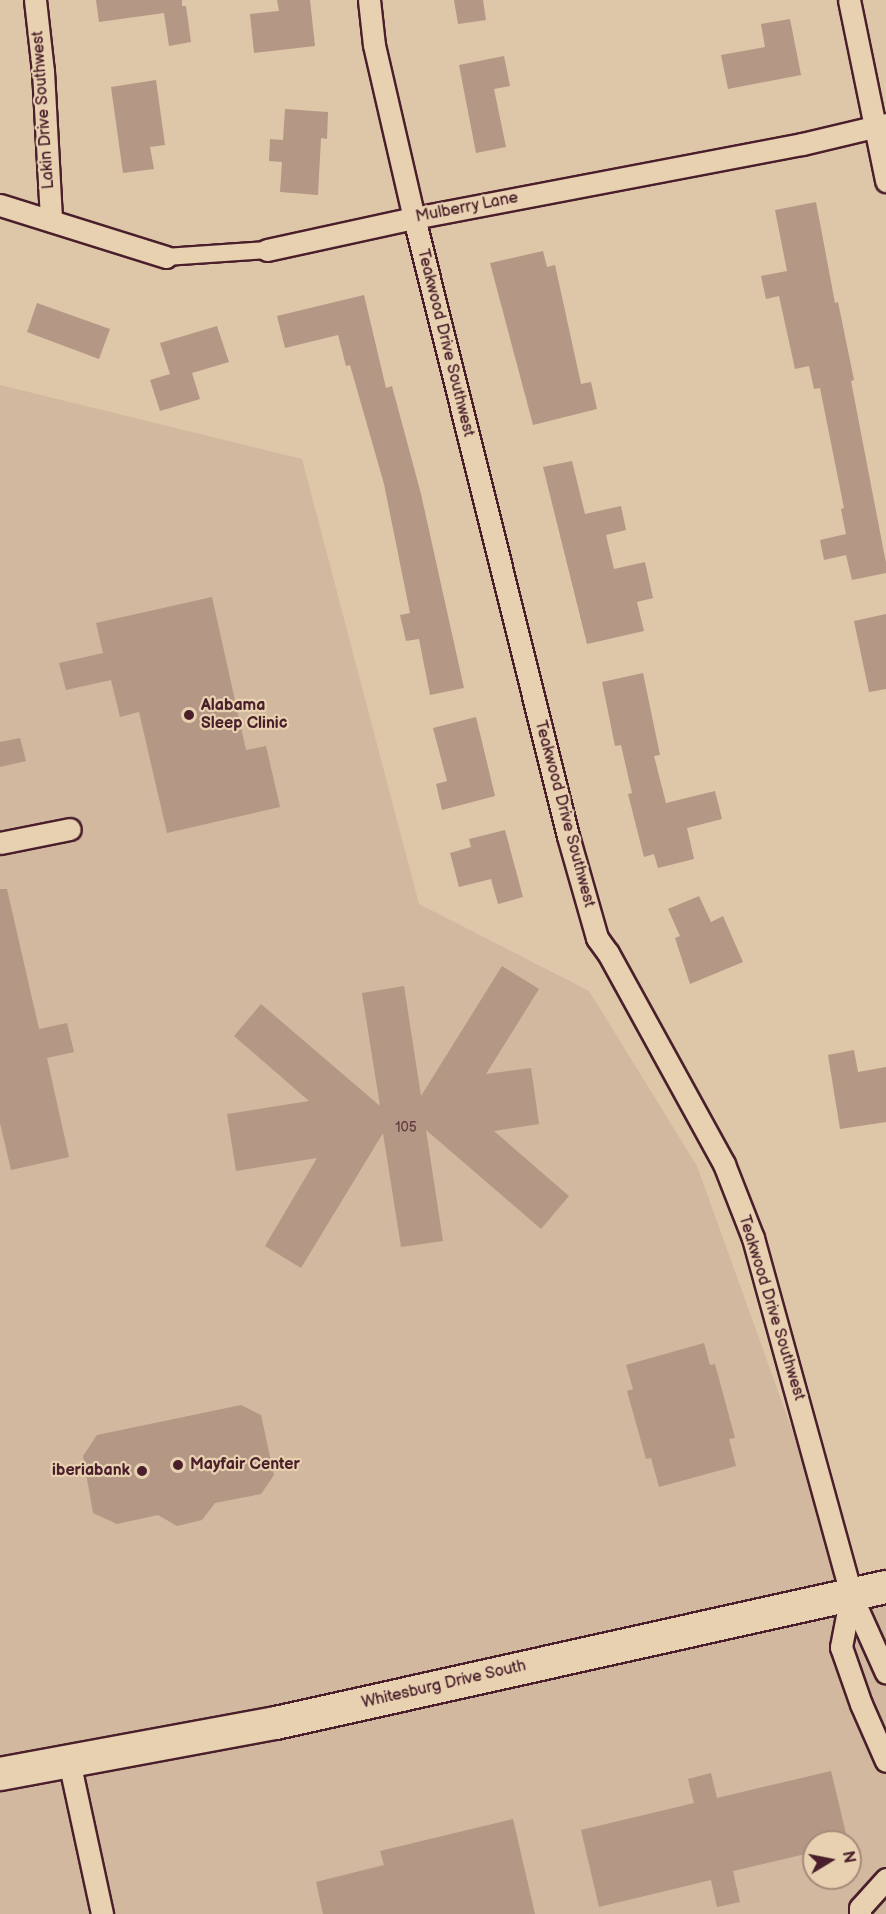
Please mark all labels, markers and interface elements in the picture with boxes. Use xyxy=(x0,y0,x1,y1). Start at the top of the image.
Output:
street label: Lakin Drive Southwest xyxy=(29,30,59,190)
street label: Mulberry Lane xyxy=(414,189,520,227)
street label: Teakwood Drive Southwest xyxy=(412,247,478,439)
place label: Alabama Sleep Clinic xyxy=(201,696,288,734)
marker: Alabama Sleep Clinic xyxy=(182,708,196,722)
street label: Teakwood Drive Southwest xyxy=(530,718,598,910)
house number: 105 xyxy=(395,1120,417,1136)
street label: Teakwood Drive Southwest xyxy=(734,1213,808,1403)
place label: Mayfair Center xyxy=(190,1455,300,1475)
marker: Mayfair Center xyxy=(171,1458,185,1472)
place label: iberiabank xyxy=(52,1461,130,1481)
marker: iberiabank xyxy=(135,1464,149,1478)
street label: Whitesburg Drive South xyxy=(360,1657,528,1713)
north arrow xyxy=(802,1830,862,1890)
text: N xyxy=(838,1850,859,1865)

